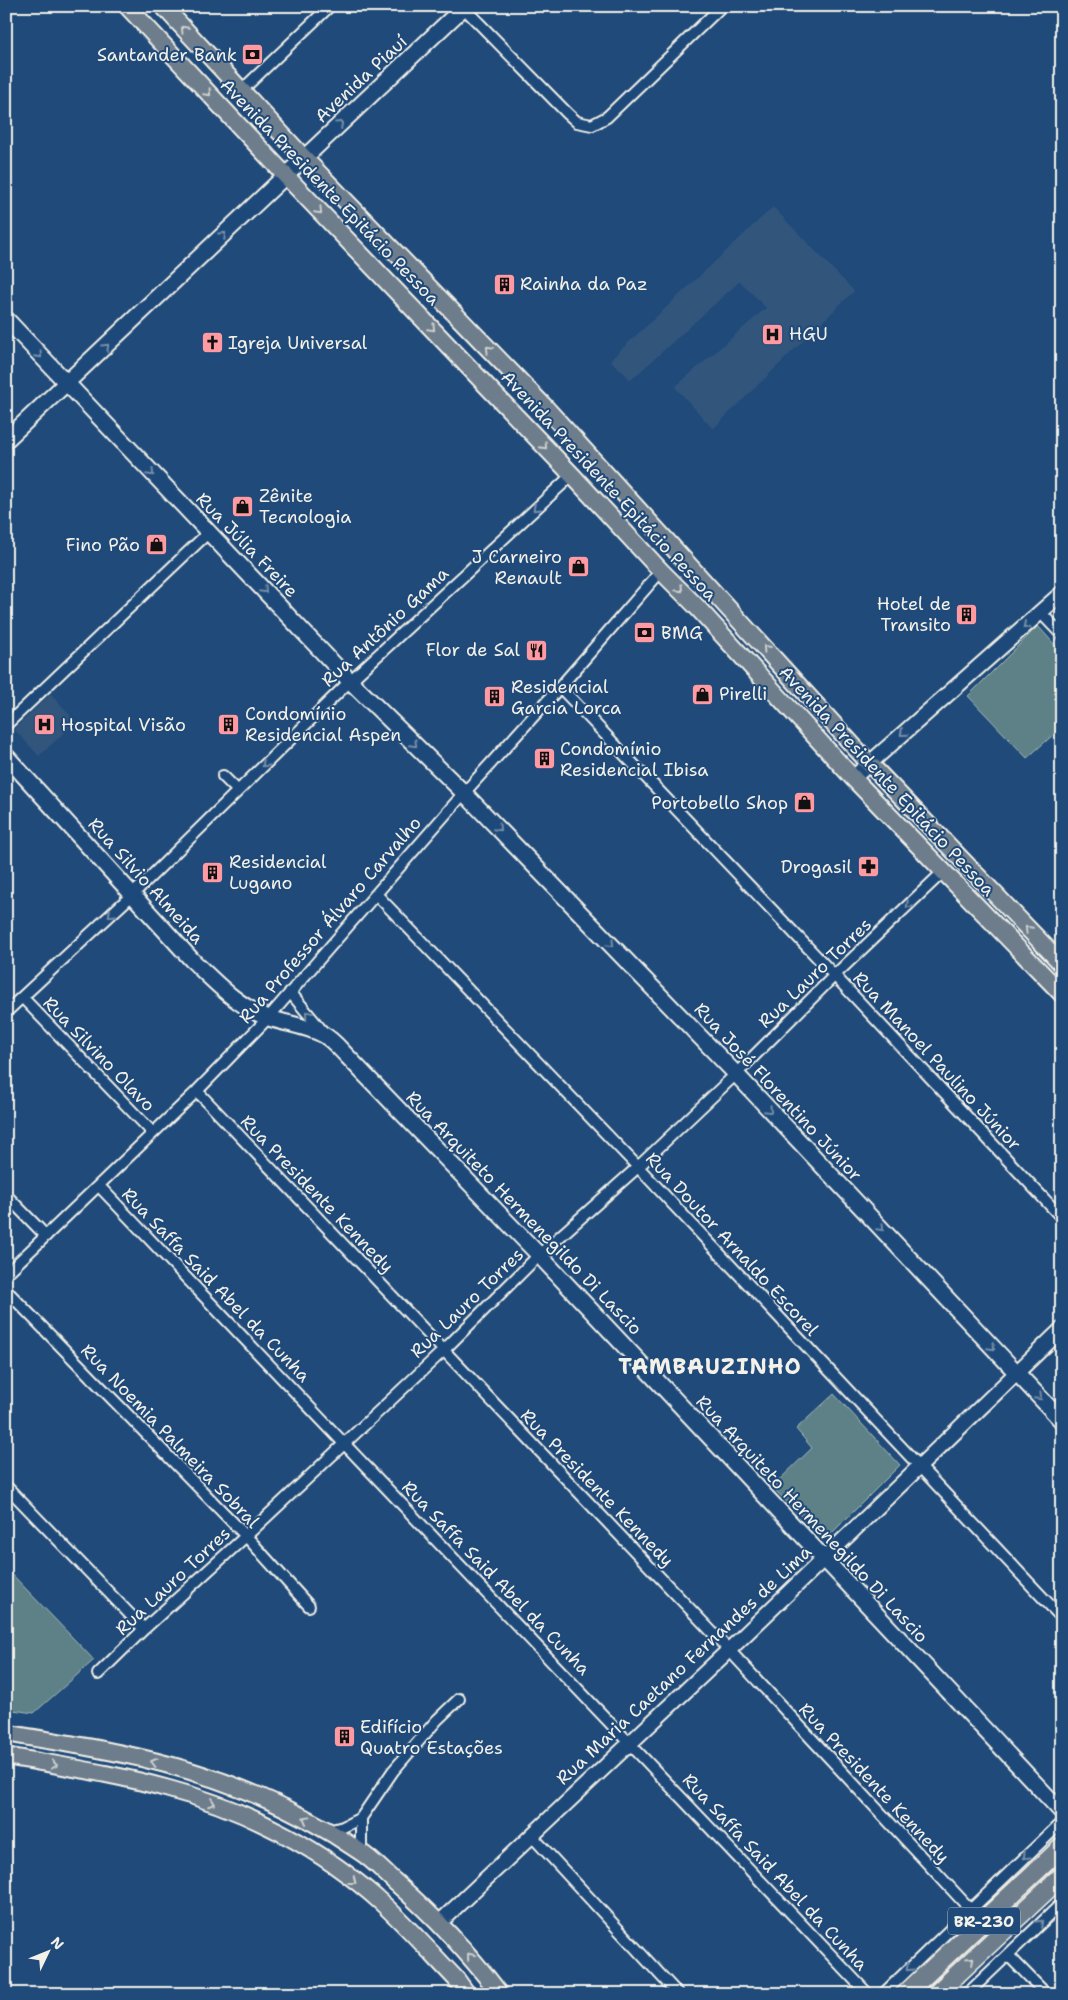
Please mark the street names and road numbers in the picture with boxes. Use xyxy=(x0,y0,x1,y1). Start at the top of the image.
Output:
street label: Avenida Piauí xyxy=(310,30,412,128)
street label: Avenida Presidente Epitácio Pessoa xyxy=(215,73,445,311)
street label: Avenida Presidente Epitácio Pessoa xyxy=(496,366,722,606)
street label: Rua Júlia Freire xyxy=(191,487,303,603)
street label: Rua Antônio Gama xyxy=(316,562,454,692)
street label: Avenida Presidente Epitácio Pessoa xyxy=(774,661,1000,901)
street label: Rua Professor Álvaro Carvalho xyxy=(233,811,427,1029)
street label: Rua Silvio Almeida xyxy=(83,813,209,949)
street label: Rua Lauro Torres xyxy=(753,913,877,1033)
street label: Rua Manoel Paulino Júnior xyxy=(848,966,1026,1156)
street label: Rua Silvino Olavo xyxy=(38,991,160,1117)
street label: Rua José Florentino Júnior xyxy=(689,998,867,1186)
street label: Rua Arquiteto Hermenegildo Di Lascio xyxy=(401,1086,647,1340)
street label: Rua Presidente Kennedy xyxy=(235,1110,399,1278)
street label: Rua Doutor Arnaldo Escorel xyxy=(640,1147,824,1342)
street label: Rua Saffa Said Abel da Cunha xyxy=(117,1183,315,1387)
street label: Rua Lauro Torres xyxy=(405,1243,529,1363)
street label: Rua Noemia Palmeira Sobral xyxy=(76,1339,265,1534)
street label: Rua Arquiteto Hermenegildo Di Lascio xyxy=(691,1390,933,1648)
street label: Rua Presidente Kennedy xyxy=(515,1404,679,1572)
street label: Rua Saffa Said Abel da Cunha xyxy=(397,1476,595,1680)
street label: Rua Lauro Torres xyxy=(110,1521,236,1641)
street label: Rua Maria Caetano Fernandes de Lima xyxy=(551,1540,817,1790)
street label: Rua Presidente Kennedy xyxy=(793,1698,955,1868)
street label: Rua Saffa Said Abel da Cunha xyxy=(677,1768,873,1976)
road number: BR-230 xyxy=(948,1908,1020,1934)

